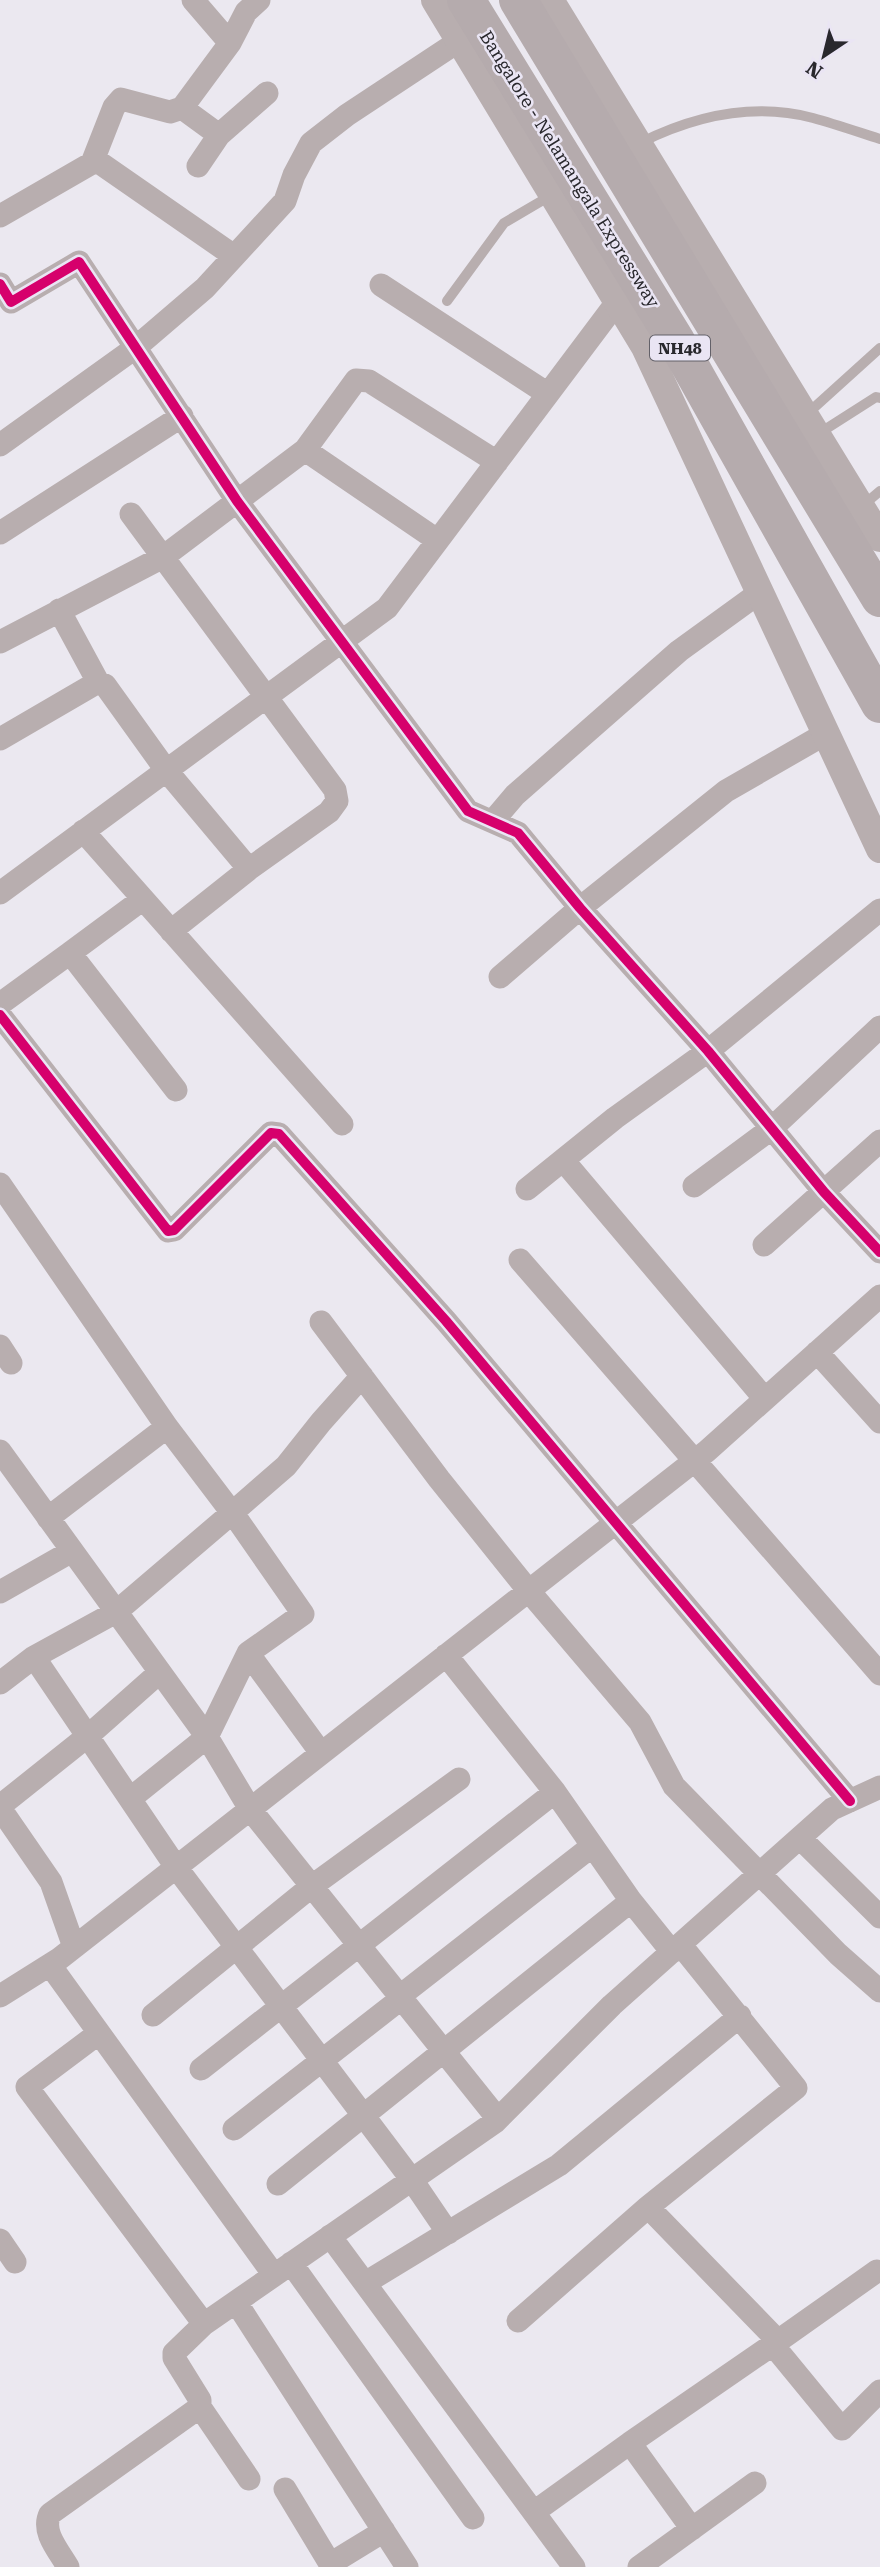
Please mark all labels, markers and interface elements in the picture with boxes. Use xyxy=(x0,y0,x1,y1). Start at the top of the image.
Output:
north arrow xyxy=(789,21,859,91)
street label: Bangalore - Nelamangala Expressway xyxy=(476,27,665,312)
text: N xyxy=(802,56,827,83)
road number: NH48 xyxy=(650,336,710,360)

